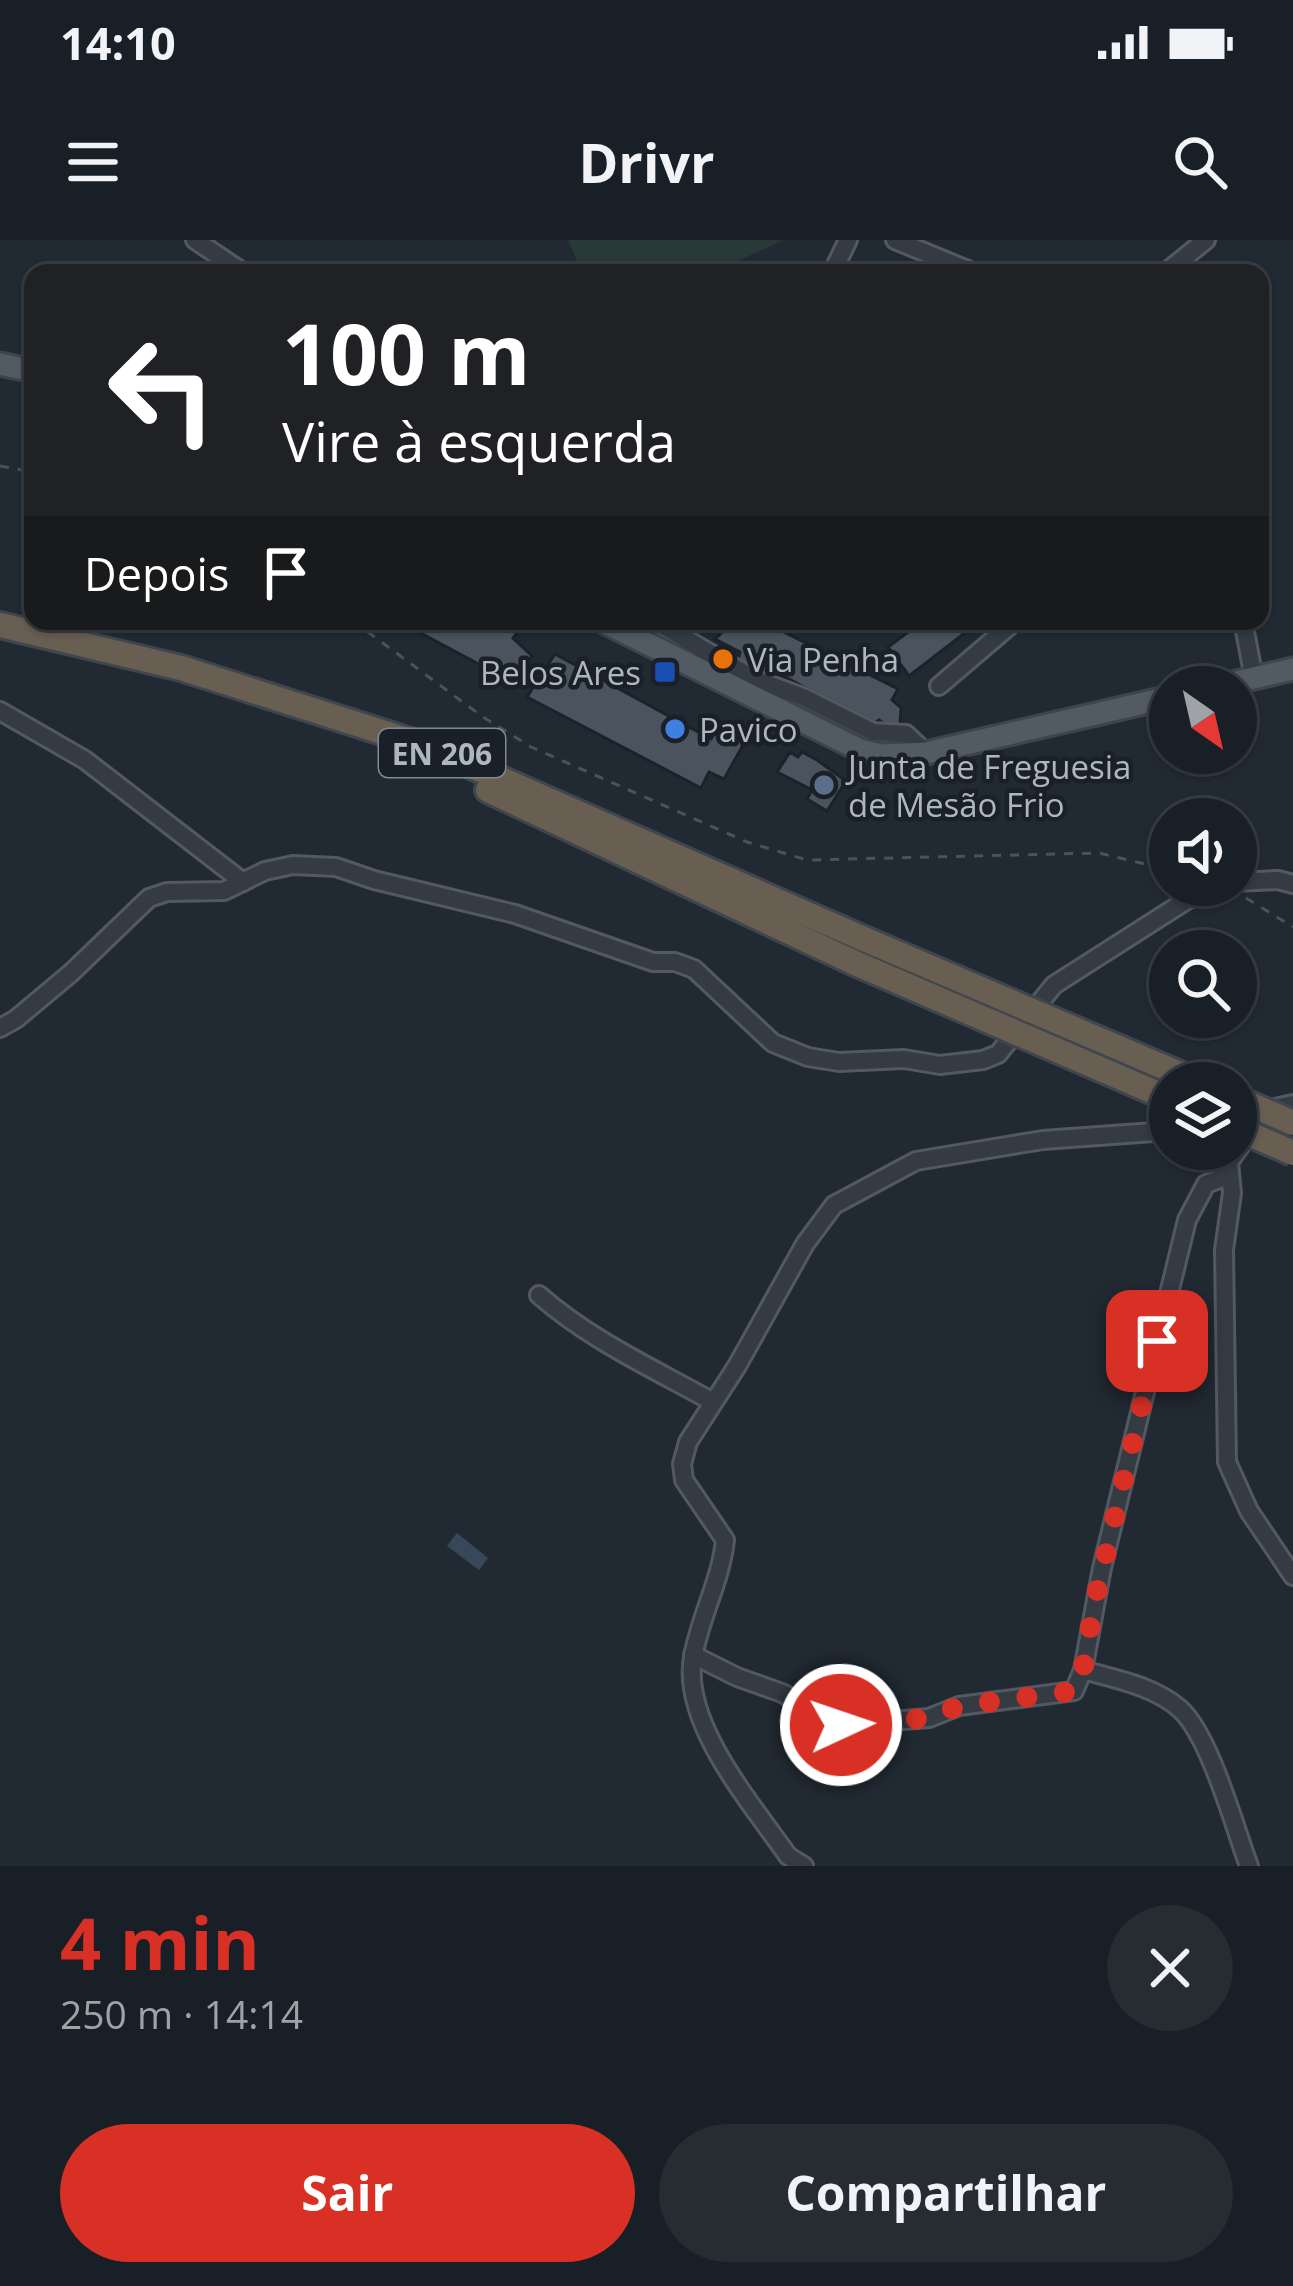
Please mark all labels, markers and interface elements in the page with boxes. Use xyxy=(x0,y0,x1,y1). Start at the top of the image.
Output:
text: 14:10 xyxy=(60,12,176,73)
text: Drivr xyxy=(578,125,715,199)
icon: menu xyxy=(60,129,126,195)
icon: search xyxy=(1167,129,1233,195)
text: 100 m xyxy=(282,295,530,410)
icon: left xyxy=(84,312,240,468)
text: Vire à esquerda xyxy=(282,404,676,478)
icon: arrive xyxy=(253,540,319,606)
text: Depois xyxy=(84,543,229,604)
place label: Via Penha xyxy=(747,637,899,682)
marker: Via Penha xyxy=(710,646,736,672)
place label: Belos Ares xyxy=(480,650,641,695)
marker: Belos Ares xyxy=(652,659,678,685)
north arrow xyxy=(1149,666,1257,774)
map controls xyxy=(1149,666,1257,1170)
place label: Pavico xyxy=(699,707,798,752)
marker: Pavico xyxy=(662,716,688,742)
road number: EN 206 xyxy=(379,729,505,777)
place label: Junta de Freguesia de Mesão Frio xyxy=(845,744,1131,827)
marker: Junta de Freguesia de Mesão Frio xyxy=(811,772,837,798)
button: sound xyxy=(1149,798,1257,906)
button: search xyxy=(1149,930,1257,1038)
button: layers xyxy=(1149,1062,1257,1170)
pin xyxy=(1106,1290,1208,1392)
icon: arrive xyxy=(1124,1308,1190,1374)
position arrow xyxy=(778,1662,904,1788)
text: 4 min xyxy=(60,1893,260,1991)
button: close xyxy=(1107,1905,1233,2031)
text: 250 m · 14:14 xyxy=(60,1987,303,2040)
button: Sair xyxy=(60,2124,635,2262)
button: Compartilhar xyxy=(659,2124,1233,2262)

